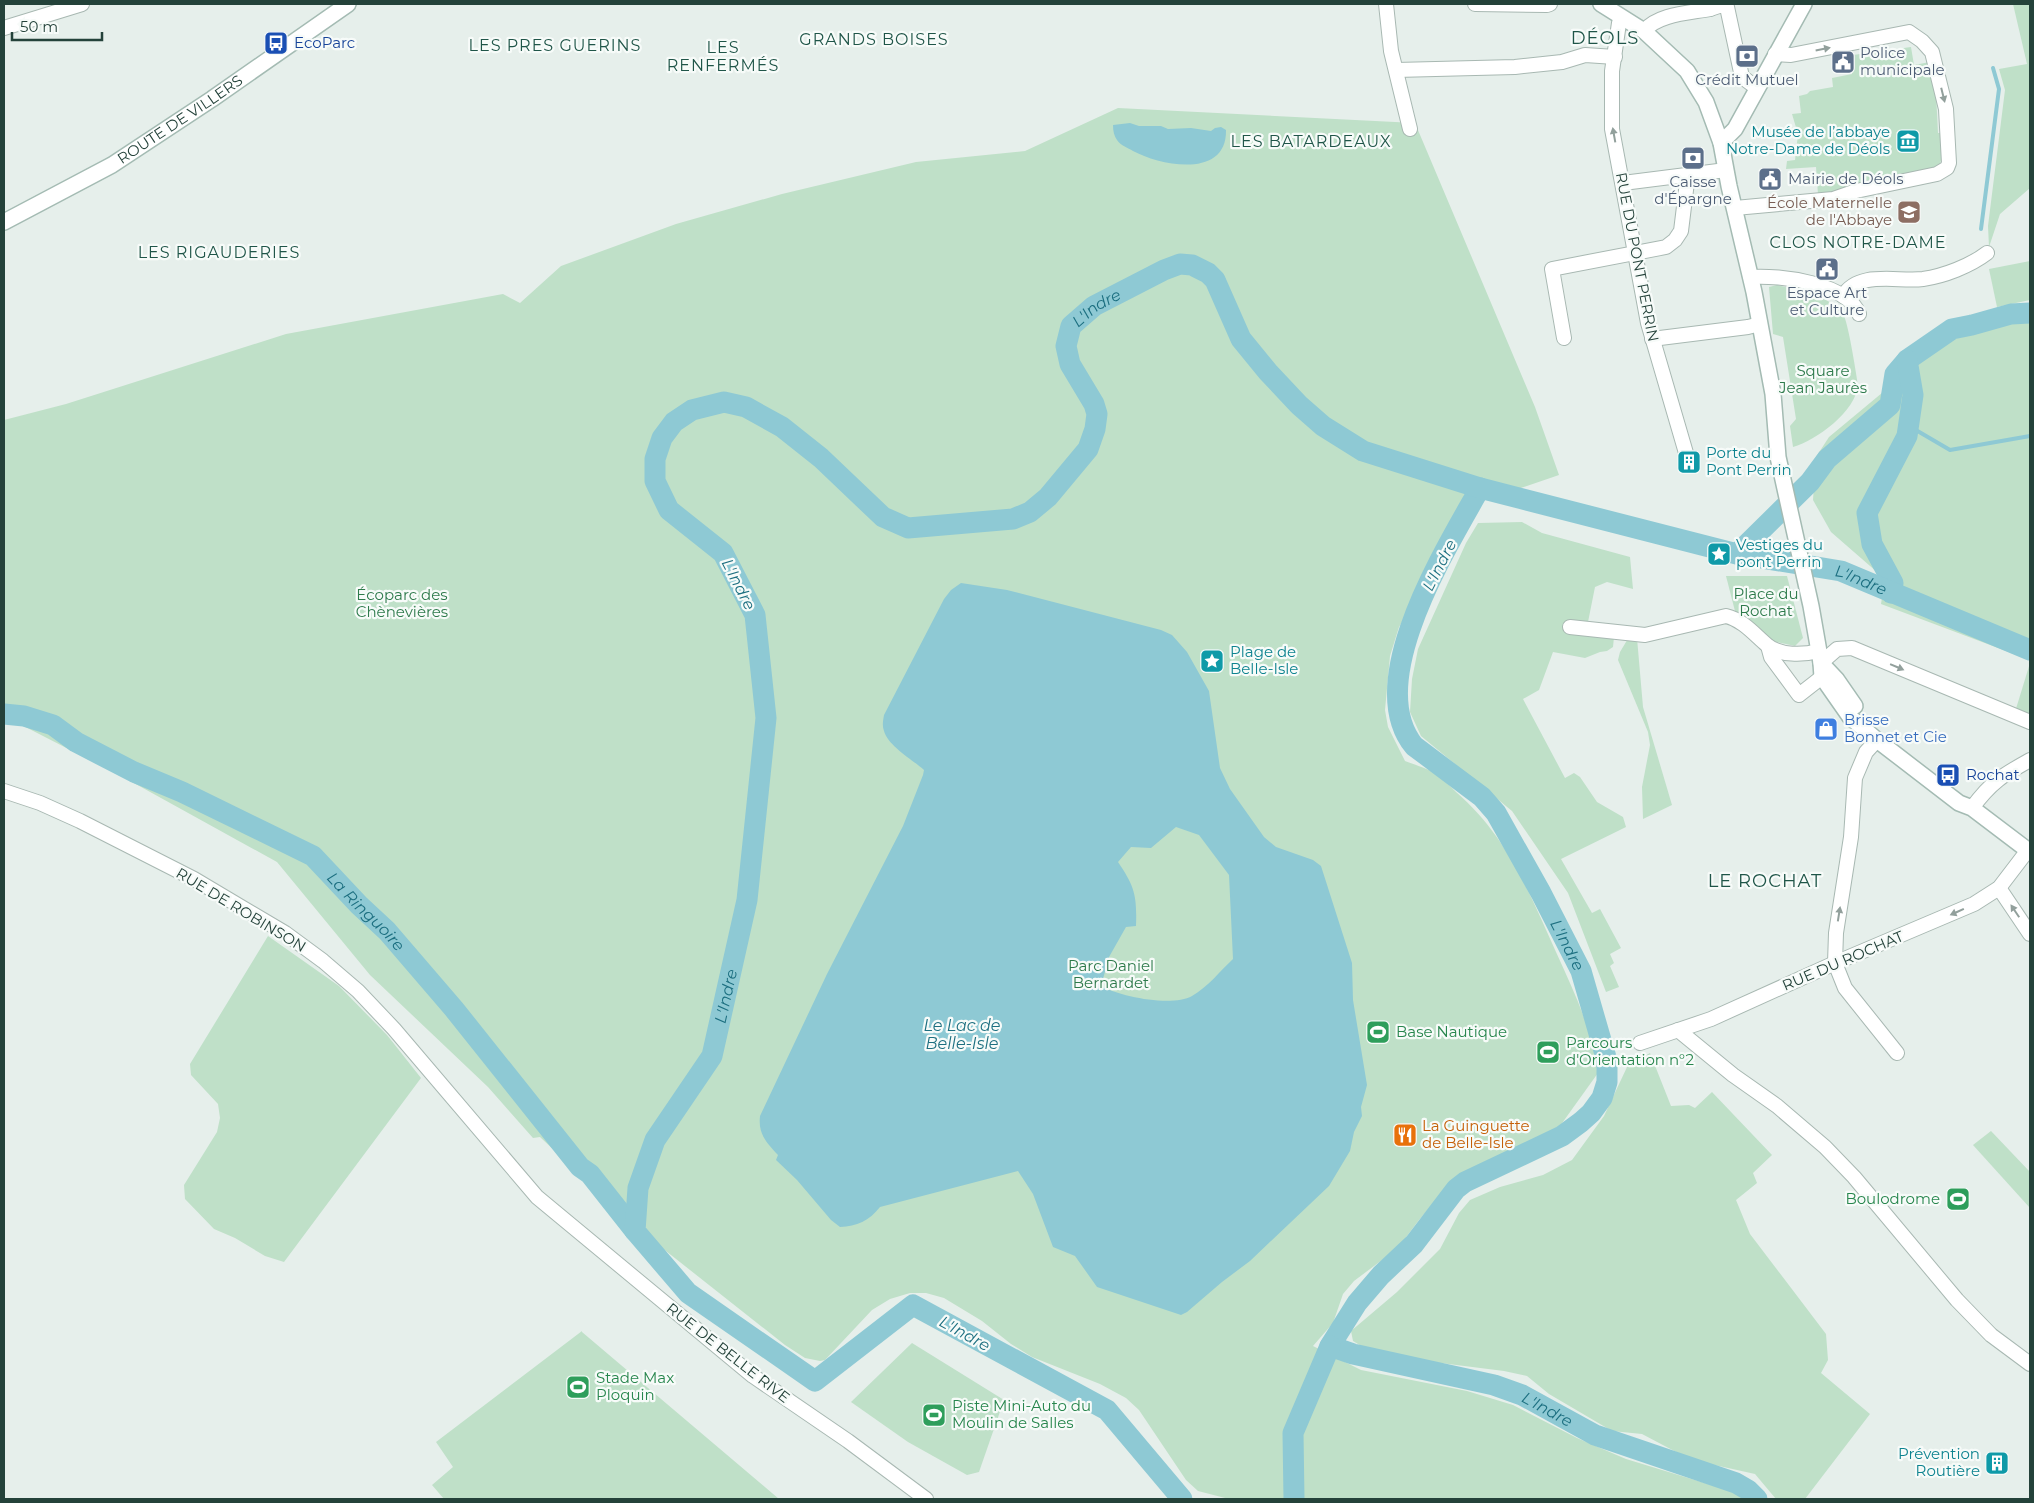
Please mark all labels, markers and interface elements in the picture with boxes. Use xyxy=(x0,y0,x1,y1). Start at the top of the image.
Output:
scale bar xyxy=(12,10,102,42)
text: 50 m xyxy=(20,17,58,36)
district label: DÉOLS xyxy=(1571,27,1639,49)
bus stop icon: EcoParc xyxy=(263,30,289,56)
district label: GRANDS BOISES xyxy=(799,30,949,49)
place label: EcoParc xyxy=(294,33,355,52)
district label: LES PRES GUERINS xyxy=(469,36,641,55)
district label: LES RENFERMÉS xyxy=(667,38,779,75)
bank icon: Crédit Mutuel xyxy=(1734,43,1760,69)
place label: Police municipale xyxy=(1860,43,1945,79)
one-way arrow xyxy=(1816,45,1831,53)
public building icon: Police municipale xyxy=(1830,49,1856,75)
place label: Crédit Mutuel xyxy=(1695,70,1799,89)
street label: ROUTE DE VILLERS xyxy=(114,71,246,168)
one-way arrow xyxy=(1939,88,1947,103)
place label: Musée de l’abbaye Notre-Dame de Déols xyxy=(1726,122,1890,158)
one-way arrow xyxy=(1609,127,1617,143)
museum icon: Musée de l’abbaye Notre-Dame de Déols xyxy=(1895,128,1921,154)
district label: LES BATARDEAUX xyxy=(1231,132,1391,151)
bank icon: Caisse d'Épargne xyxy=(1680,145,1706,171)
public building icon: Mairie de Déols xyxy=(1757,166,1783,192)
place label: Mairie de Déols xyxy=(1788,169,1904,188)
street label: RUE DU PONT PERRIN xyxy=(1612,171,1663,343)
place label: Caisse d'Épargne xyxy=(1654,172,1732,208)
place label: École Maternelle de l'Abbaye xyxy=(1767,193,1892,229)
school or university icon: École Maternelle de l'Abbaye xyxy=(1896,199,1922,225)
district label: CLOS NOTRE-DAME xyxy=(1769,233,1947,252)
district label: LES RIGAUDERIES xyxy=(138,243,300,262)
public building icon: Espace Art et Culture xyxy=(1814,256,1840,282)
place label: Espace Art et Culture xyxy=(1787,283,1867,319)
water label: L'Indre xyxy=(1068,285,1124,331)
park label: Square Jean Jaurès xyxy=(1778,361,1867,397)
place label: Porte du Pont Perrin xyxy=(1706,443,1792,479)
building icon: Porte du Pont Perrin xyxy=(1676,449,1702,475)
place label: Vestiges du pont Perrin xyxy=(1736,535,1823,571)
water label: L'Indre xyxy=(1418,536,1460,594)
place icon: Vestiges du pont Perrin xyxy=(1706,541,1732,567)
water label: L'Indre xyxy=(718,555,760,613)
water label: L'Indre xyxy=(1833,561,1890,599)
park label: Place du Rochat xyxy=(1733,584,1799,620)
park label: Écoparc des Chènevières xyxy=(356,585,448,621)
place label: Plage de Belle-Isle xyxy=(1230,642,1298,678)
place icon: Plage de Belle-Isle xyxy=(1199,648,1225,674)
one-way arrow xyxy=(1889,664,1904,672)
place label: Brisse Bonnet et Cie xyxy=(1844,710,1947,746)
shop icon: Brisse Bonnet et Cie xyxy=(1813,716,1839,742)
bus stop icon: Rochat xyxy=(1935,762,1961,788)
place label: Rochat xyxy=(1966,765,2020,784)
street label: RUE DE ROBINSON xyxy=(173,863,310,956)
water label: La Ringuoire xyxy=(323,868,409,955)
district label: LE ROCHAT xyxy=(1708,870,1822,892)
one-way arrow xyxy=(2010,904,2020,918)
one-way arrow xyxy=(1835,906,1843,922)
one-way arrow xyxy=(1950,908,1964,916)
water label: L'Indre xyxy=(1546,916,1588,974)
street label: RUE DU ROCHAT xyxy=(1779,926,1907,995)
park label: Parc Daniel Bernardet xyxy=(1068,956,1154,992)
water label: L'Indre xyxy=(711,967,741,1025)
water label: Le Lac de Belle-Isle xyxy=(923,1016,1001,1053)
sports icon: Base Nautique xyxy=(1365,1019,1391,1045)
place label: Base Nautique xyxy=(1396,1022,1507,1041)
place label: Parcours d'Orientation n°2 xyxy=(1566,1033,1694,1069)
sports icon: Parcours d'Orientation n°2 xyxy=(1535,1039,1561,1065)
place label: La Guinguette de Belle-Isle xyxy=(1422,1116,1530,1152)
restaurant icon: La Guinguette de Belle-Isle xyxy=(1392,1122,1418,1148)
sports icon: Boulodrome xyxy=(1945,1186,1971,1212)
place label: Boulodrome xyxy=(1845,1189,1940,1208)
street label: RUE DE BELLE RIVE xyxy=(663,1298,794,1407)
water label: L'Indre xyxy=(936,1312,993,1355)
place label: Stade Max Ploquin xyxy=(596,1368,674,1404)
sports icon: Stade Max Ploquin xyxy=(565,1374,591,1400)
water label: L'Indre xyxy=(1519,1388,1576,1431)
place label: Piste Mini-Auto du Moulin de Salles xyxy=(952,1396,1091,1432)
sports icon: Piste Mini-Auto du Moulin de Salles xyxy=(921,1402,947,1428)
place label: Prévention Routière xyxy=(1898,1444,1980,1480)
building icon: Prévention Routière xyxy=(1984,1450,2010,1476)

